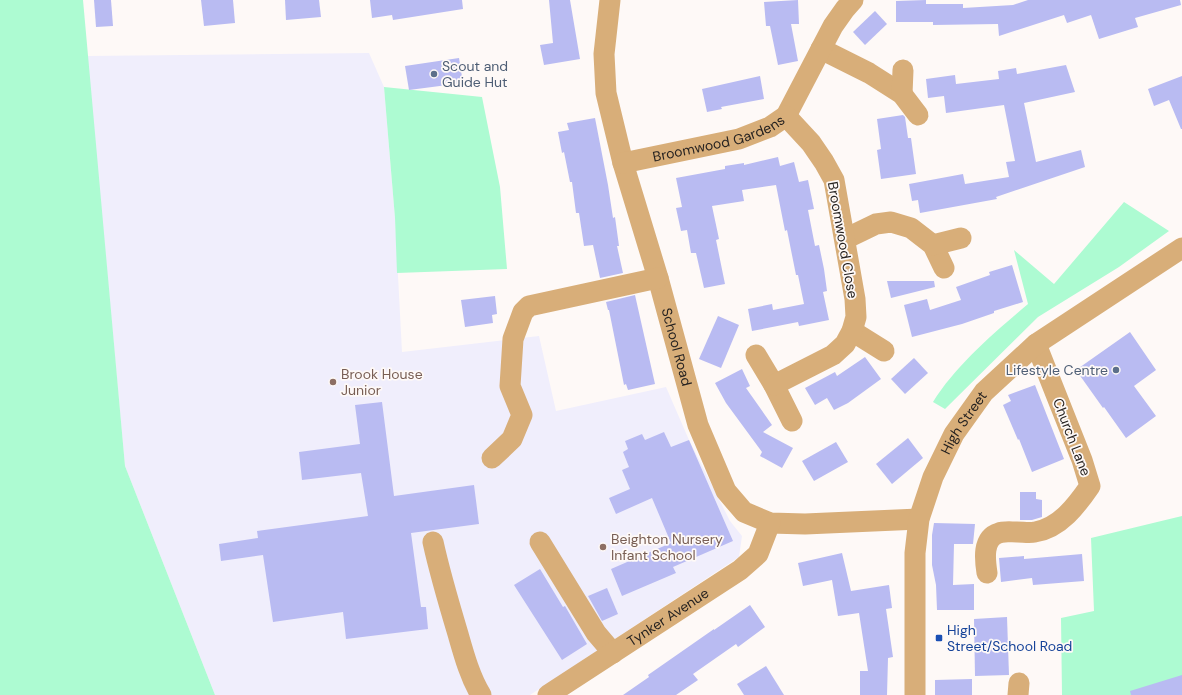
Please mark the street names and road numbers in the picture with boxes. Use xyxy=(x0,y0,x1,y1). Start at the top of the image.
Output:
street label: Broomwood Gardens xyxy=(651,111,788,166)
street label: Broomwood Close xyxy=(824,180,862,300)
street label: School Road xyxy=(658,306,696,388)
street label: High Street xyxy=(936,387,991,457)
street label: Church Lane xyxy=(1049,396,1095,478)
street label: Tynker Avenue xyxy=(624,584,712,650)

